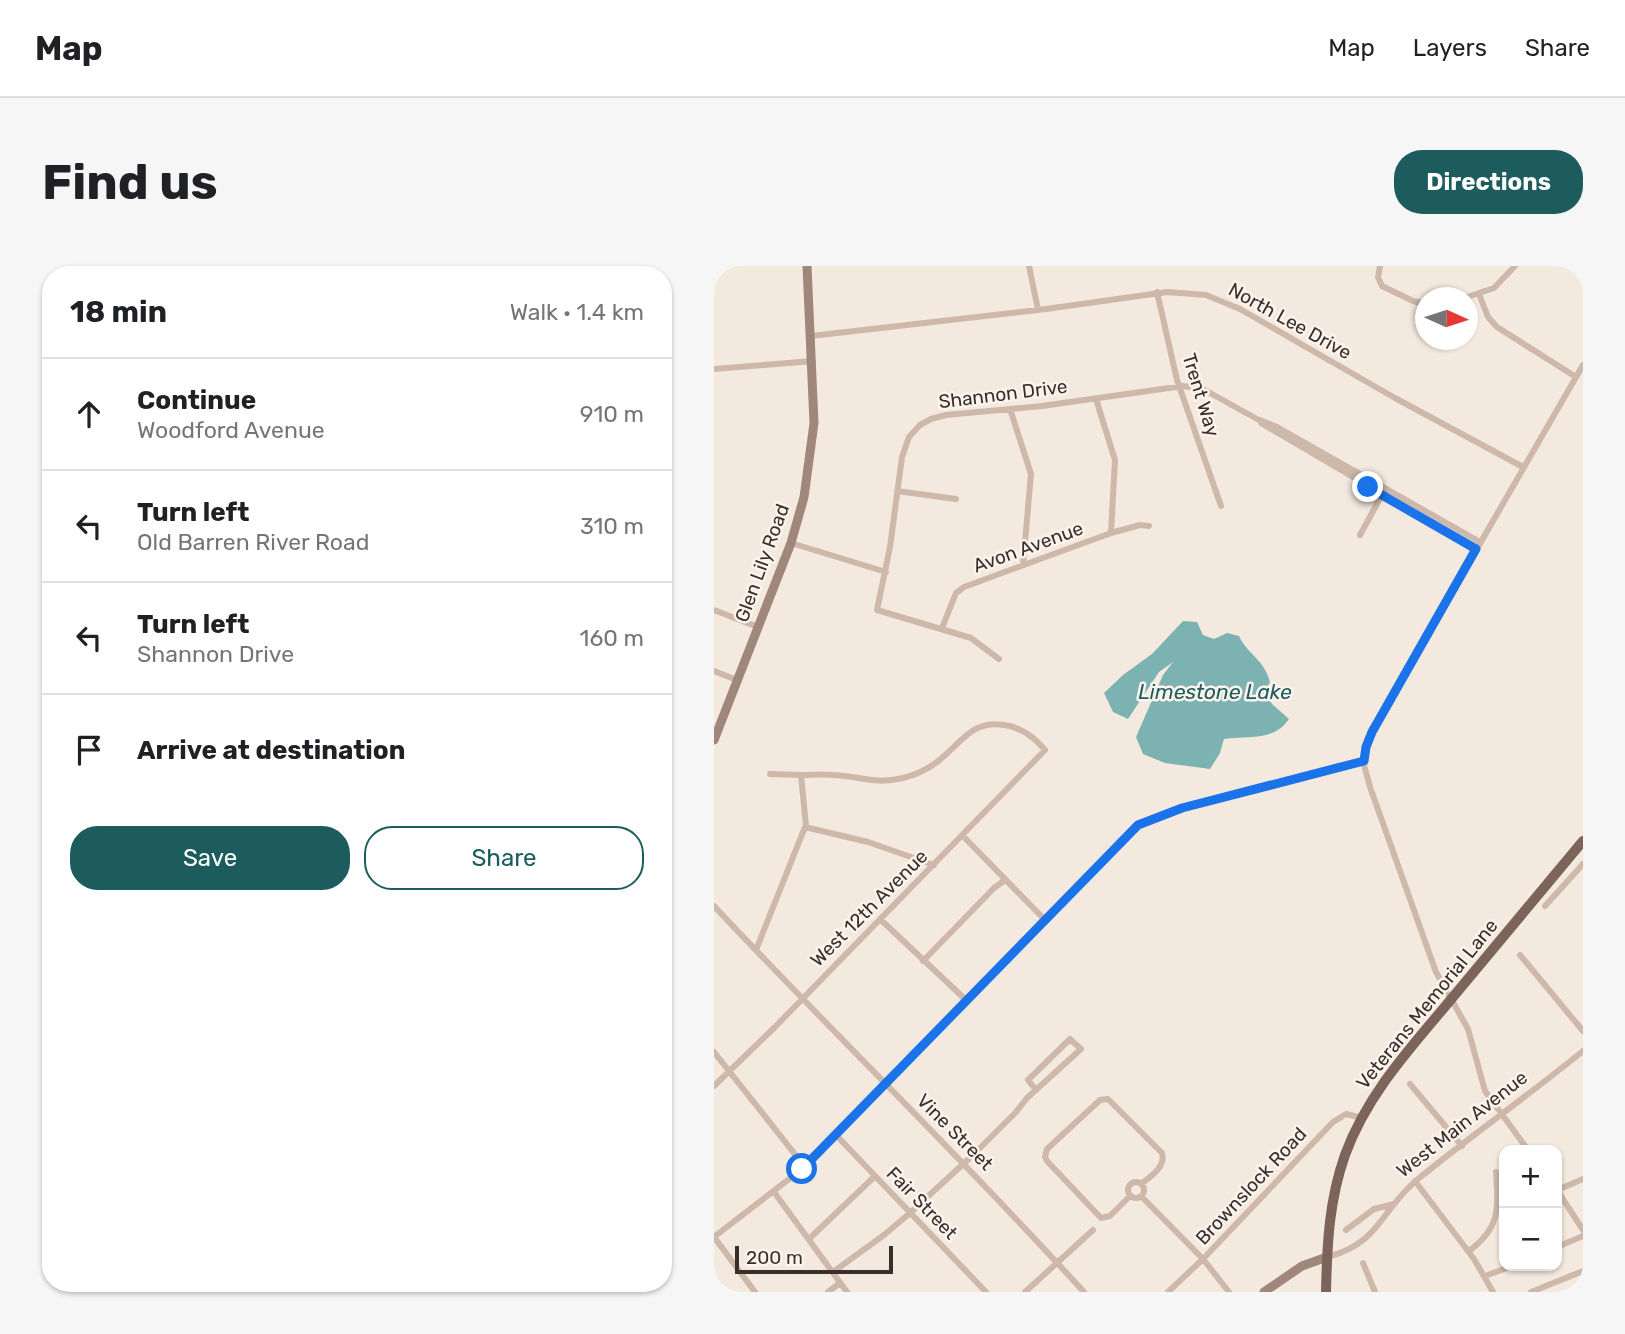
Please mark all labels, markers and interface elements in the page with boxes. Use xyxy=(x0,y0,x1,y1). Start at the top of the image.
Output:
text: Map xyxy=(35,29,103,68)
text: Map xyxy=(1328,34,1375,62)
text: Layers xyxy=(1413,34,1487,62)
text: Share xyxy=(1525,34,1590,62)
button: Directions xyxy=(1394,150,1583,214)
text: Find us xyxy=(42,153,218,211)
street label: North Lee Drive xyxy=(1224,278,1356,364)
north arrow xyxy=(1415,287,1478,350)
text: 18 min xyxy=(70,294,167,330)
text: Walk · 1.4 km xyxy=(510,298,644,326)
street label: Trent Way xyxy=(1177,351,1225,439)
street label: Shannon Drive xyxy=(937,375,1069,413)
text: Continue xyxy=(137,385,256,416)
icon: ahead xyxy=(70,395,108,433)
text: 910 m xyxy=(580,400,644,428)
text: Woodford Avenue xyxy=(137,416,325,444)
route end xyxy=(1352,471,1383,502)
text: Turn left xyxy=(137,497,249,528)
street label: Glen Lily Road xyxy=(730,501,794,625)
icon: left xyxy=(70,507,108,545)
text: 310 m xyxy=(580,512,644,540)
street label: Avon Avenue xyxy=(970,516,1086,578)
text: Old Barren River Road xyxy=(137,528,369,556)
text: Turn left xyxy=(137,609,249,640)
icon: left xyxy=(70,619,108,657)
text: 160 m xyxy=(580,624,644,652)
text: Shannon Drive xyxy=(137,640,294,668)
water label: Limestone Lake xyxy=(1138,679,1292,704)
icon: arrive xyxy=(70,731,108,769)
text: Arrive at destination xyxy=(137,735,405,766)
button: Save xyxy=(70,826,350,890)
button: Share xyxy=(364,826,644,890)
street label: West 12th Avenue xyxy=(806,845,932,971)
street label: Veterans Memorial Lane xyxy=(1351,914,1503,1094)
street label: West Main Avenue xyxy=(1392,1066,1532,1182)
street label: Vine Street xyxy=(912,1089,998,1175)
street label: Brownslock Road xyxy=(1191,1123,1311,1249)
map controls xyxy=(1499,1145,1562,1271)
button: + xyxy=(1499,1145,1562,1208)
route start xyxy=(786,1153,817,1184)
street label: Fair Street xyxy=(882,1162,963,1244)
button: − xyxy=(1499,1208,1562,1271)
scale bar xyxy=(735,1243,892,1275)
text: 200 m xyxy=(746,1246,803,1269)

